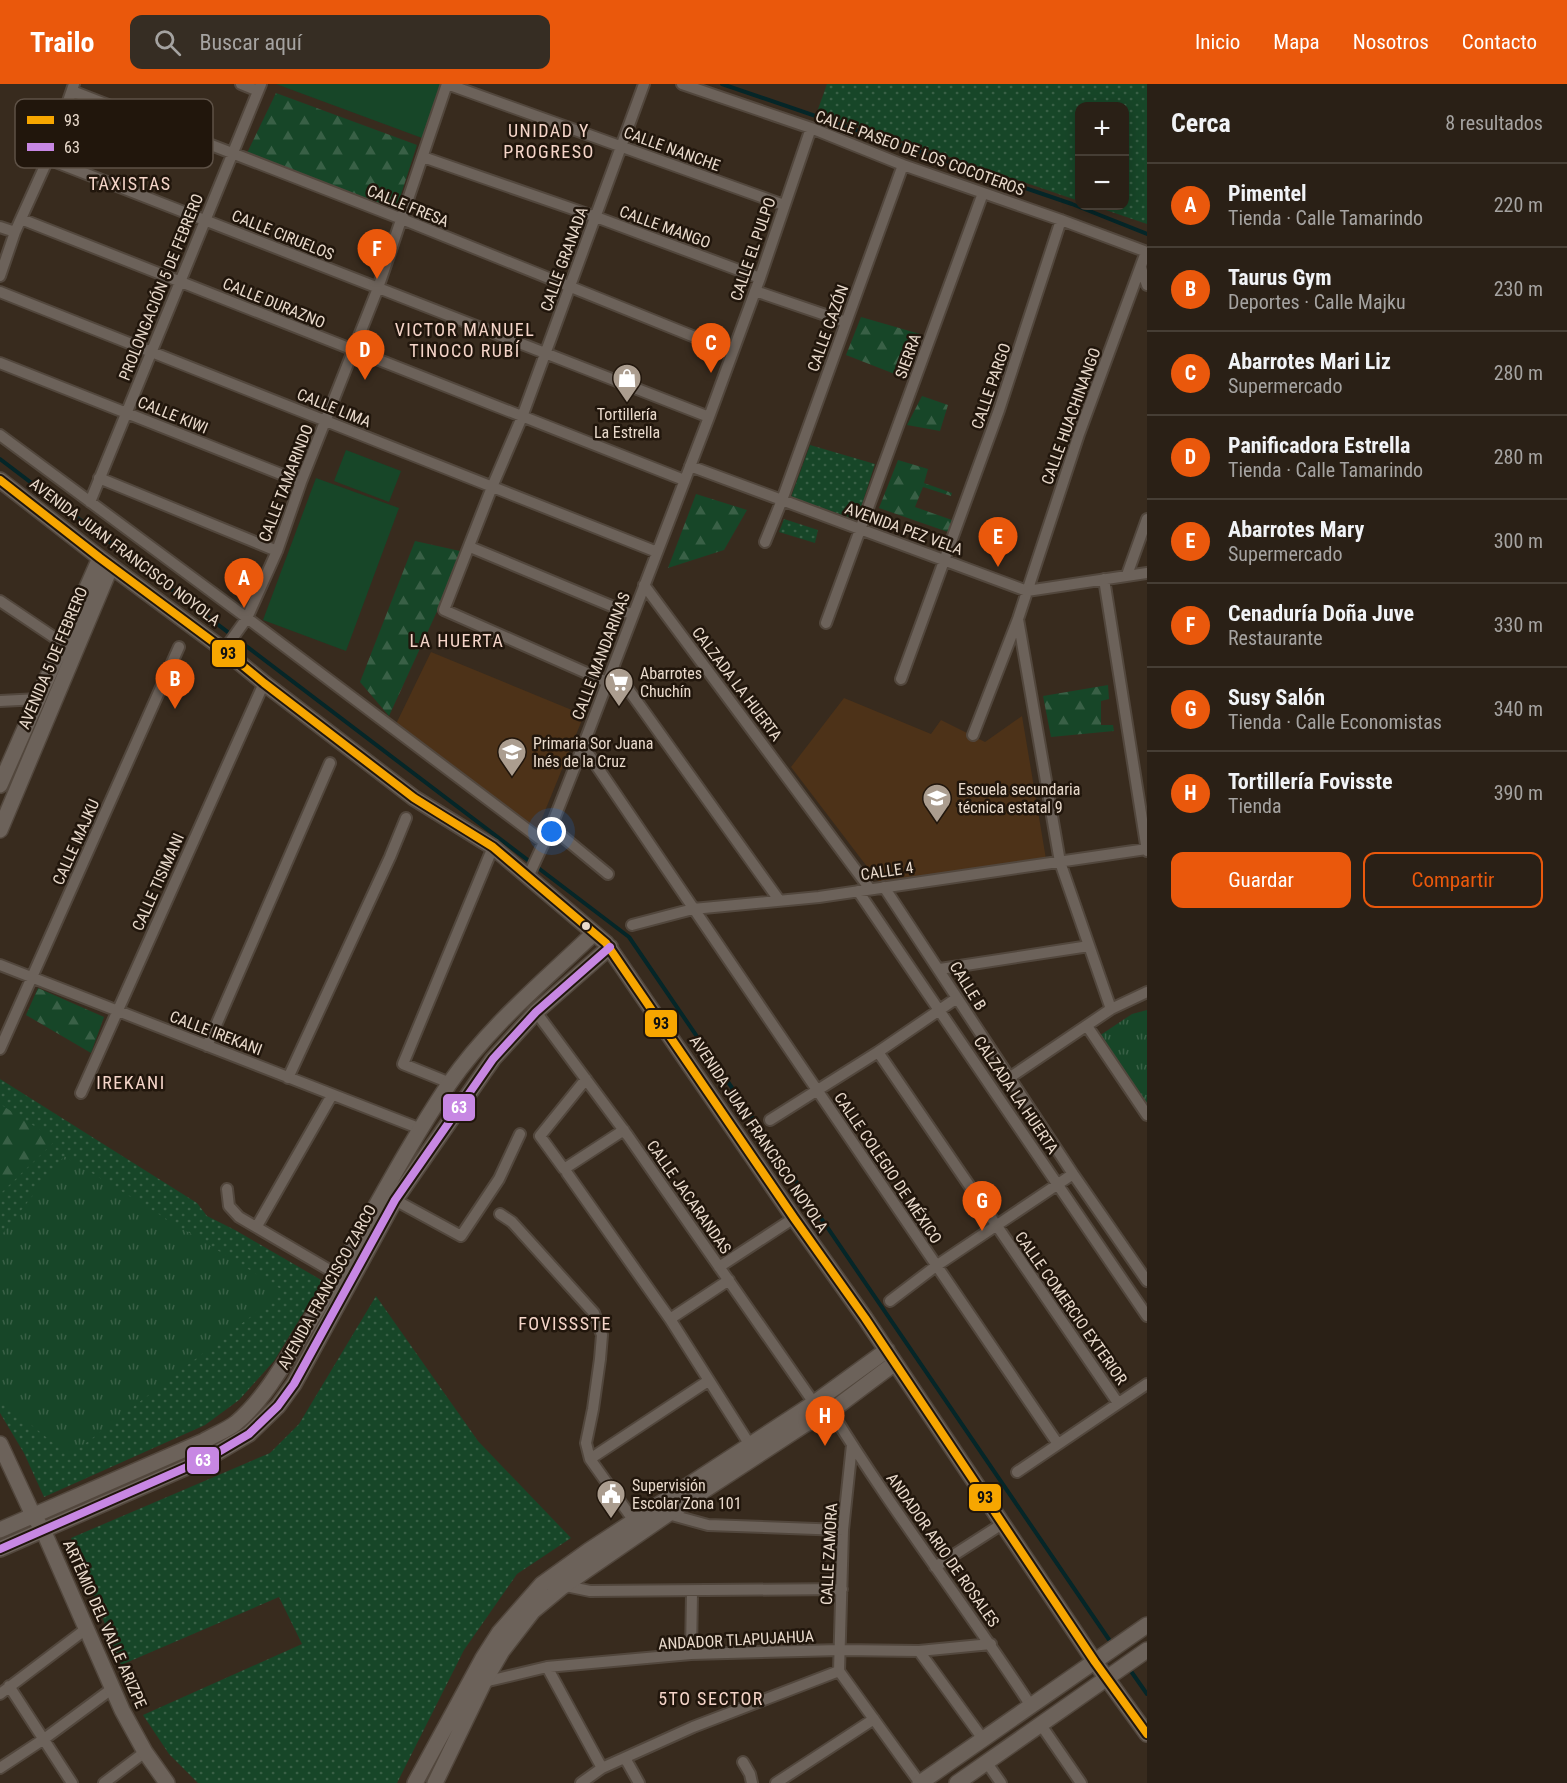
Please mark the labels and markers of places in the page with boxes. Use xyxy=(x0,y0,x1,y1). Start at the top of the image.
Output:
pin: F xyxy=(358,230,397,279)
pin: C xyxy=(692,324,730,373)
pin: D xyxy=(346,330,385,380)
shop icon: Tortillería La Estrella xyxy=(611,362,643,404)
place label: Tortillería La Estrella xyxy=(594,405,660,442)
pin: E xyxy=(978,518,1018,567)
pin: A xyxy=(224,558,264,608)
pin: B xyxy=(156,660,195,709)
place label: Abarrotes Chuchín xyxy=(640,664,702,701)
supermarket icon: Abarrotes Chuchín xyxy=(603,666,635,708)
place label: Primaria Sor Juana Inés de la Cruz xyxy=(533,734,653,771)
school or university icon: Primaria Sor Juana Inés de la Cruz xyxy=(496,736,528,778)
place label: Escuela secundaria técnica estatal 9 xyxy=(958,780,1080,817)
school or university icon: Escuela secundaria técnica estatal 9 xyxy=(921,782,953,824)
unlabelled marker xyxy=(580,920,592,932)
pin: G xyxy=(962,1182,1002,1231)
pin: H xyxy=(806,1396,844,1446)
place label: Supervisión Escolar Zona 101 xyxy=(632,1476,742,1513)
public building icon: Supervisión Escolar Zona 101 xyxy=(595,1478,627,1520)

